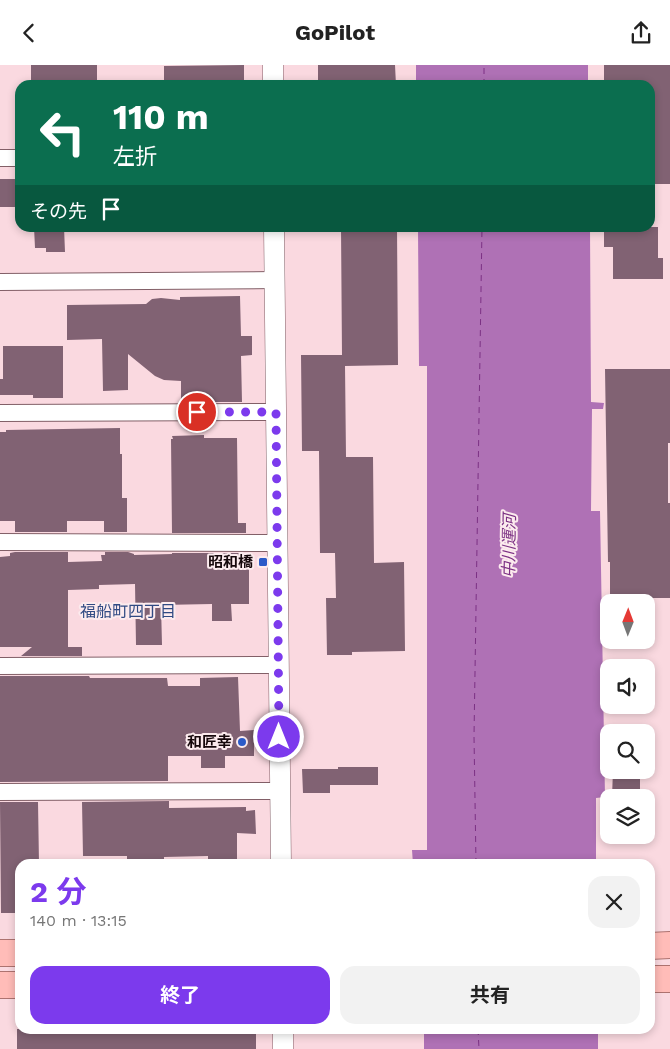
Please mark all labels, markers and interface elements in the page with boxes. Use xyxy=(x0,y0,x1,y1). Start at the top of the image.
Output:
icon: back xyxy=(15,19,43,47)
icon: share xyxy=(627,19,655,47)
text: GoPilot xyxy=(295,20,375,45)
text: 110 m xyxy=(113,96,209,138)
icon: left xyxy=(30,100,95,165)
text: 左折 xyxy=(113,144,157,169)
icon: arrive xyxy=(97,195,125,223)
text: その先 xyxy=(30,200,87,223)
pin xyxy=(176,391,218,433)
icon: arrive xyxy=(183,398,211,426)
water label: 中川運河 xyxy=(499,511,519,578)
place label: 昭和橋 xyxy=(208,553,254,571)
marker: 昭和橋 xyxy=(257,556,269,568)
north arrow xyxy=(600,594,655,649)
map controls xyxy=(600,594,655,844)
district label: 福船町四丁目 xyxy=(80,602,176,621)
button: sound xyxy=(600,659,655,714)
position arrow xyxy=(252,710,304,762)
button: search xyxy=(600,724,655,779)
place label: 和匠幸 xyxy=(187,733,232,751)
marker: 和匠幸 xyxy=(236,736,248,748)
button: layers xyxy=(600,789,655,844)
text: 2 分 xyxy=(30,874,86,909)
button: close xyxy=(588,876,640,928)
text: 140 m · 13:15 xyxy=(30,911,127,930)
button: 終了 xyxy=(30,966,330,1024)
button: 共有 xyxy=(340,966,640,1024)

